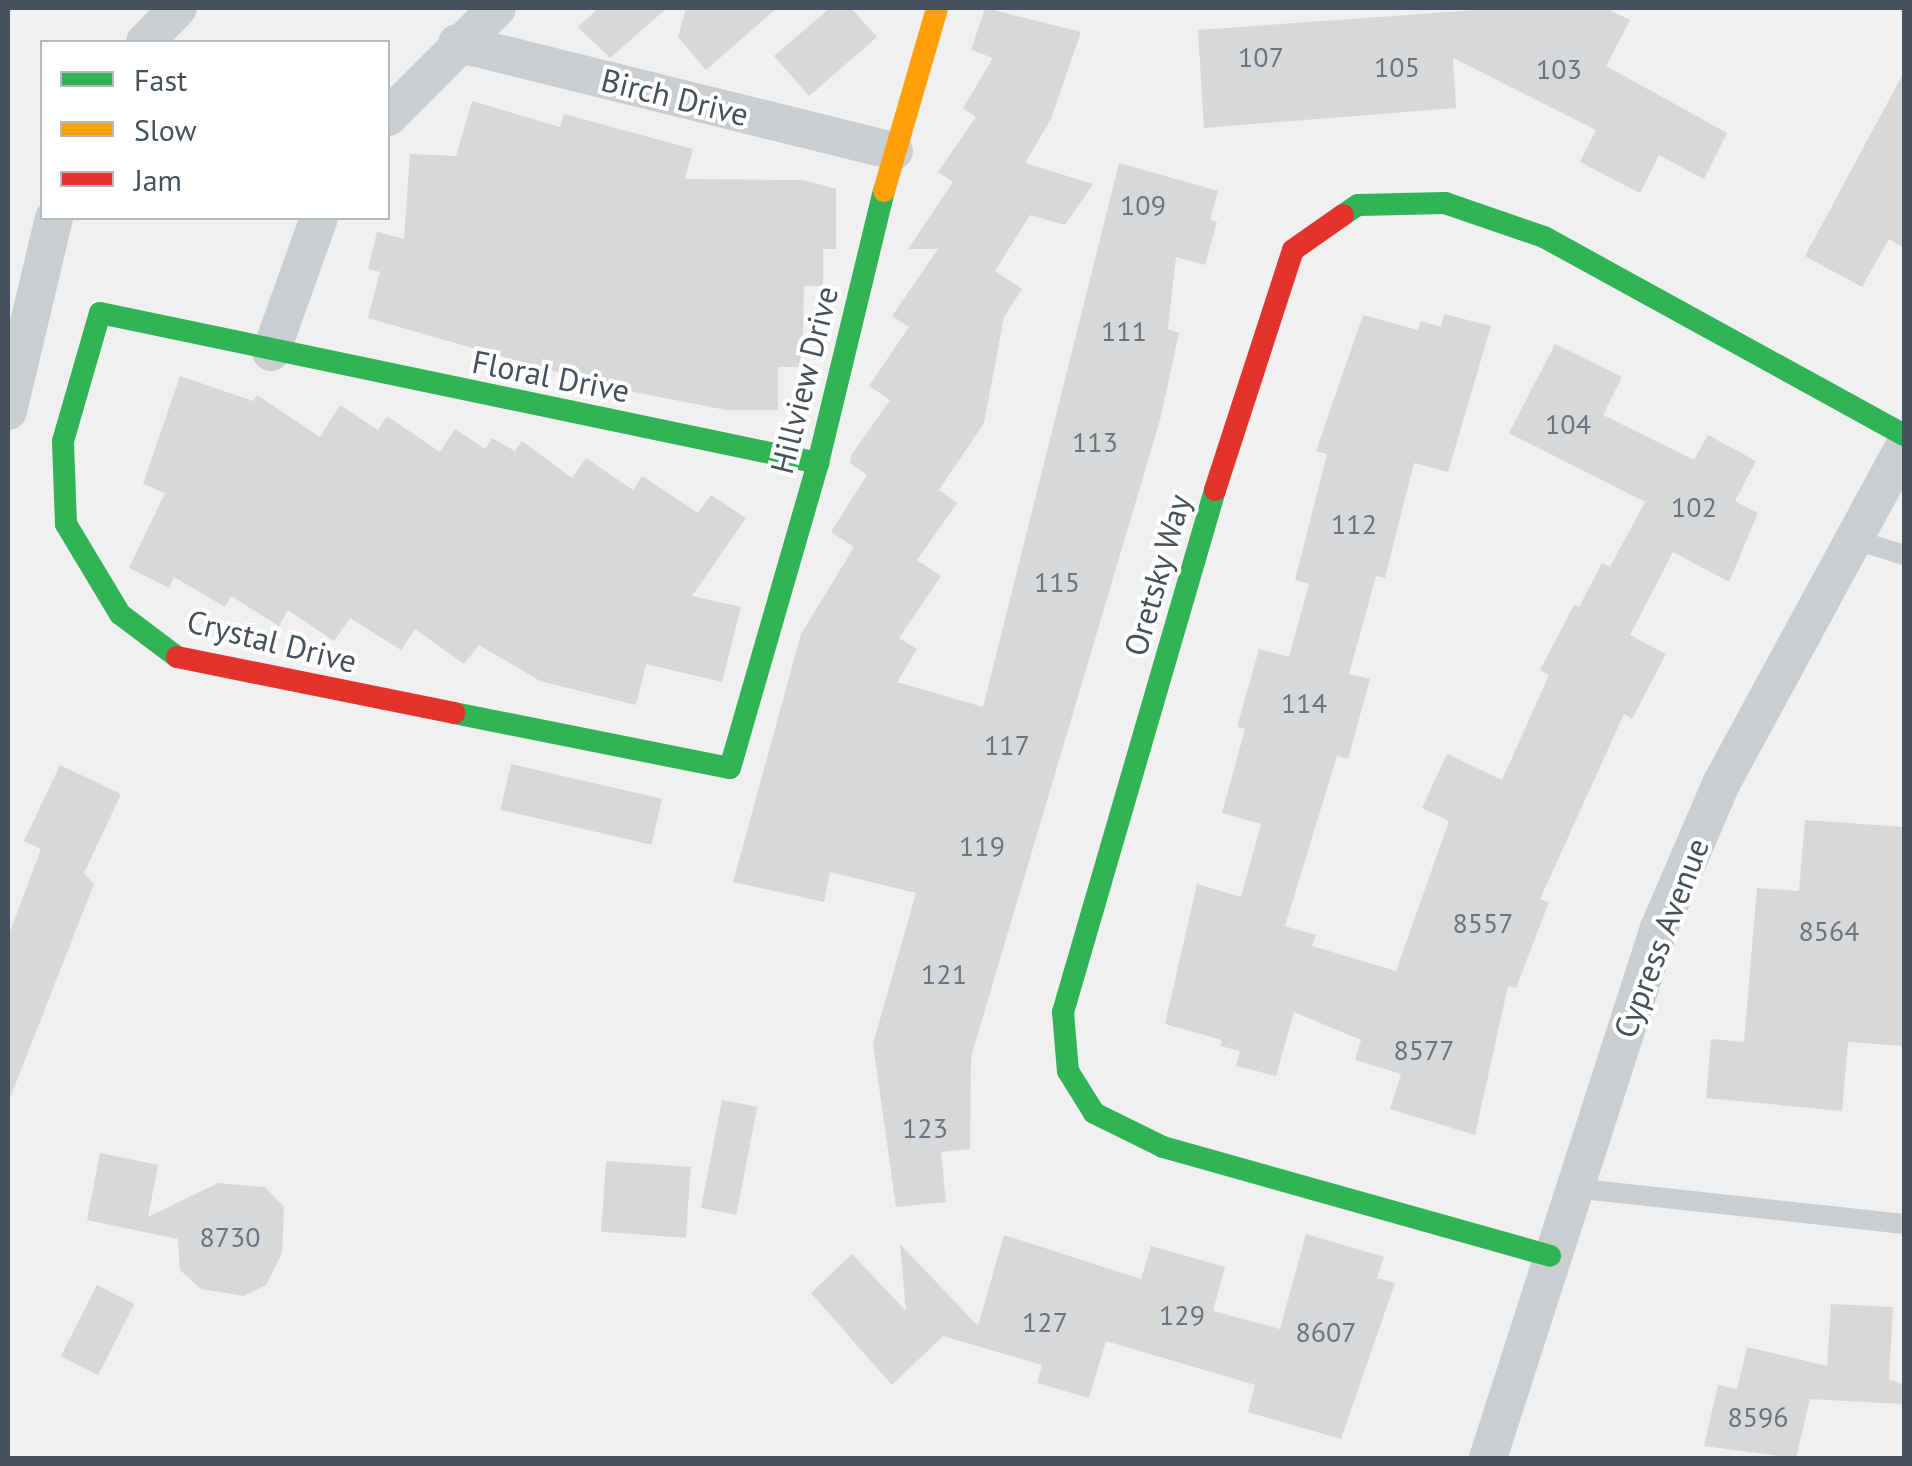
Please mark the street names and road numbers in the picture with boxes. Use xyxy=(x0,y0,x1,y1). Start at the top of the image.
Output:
street label: Birch Drive xyxy=(597,60,753,134)
street label: Hillview Drive xyxy=(762,282,846,478)
street label: Floral Drive xyxy=(469,342,633,410)
street label: Oretsky Way xyxy=(1115,489,1199,661)
street label: Crystal Drive xyxy=(183,601,361,681)
street label: Cypress Avenue xyxy=(1605,832,1717,1044)

